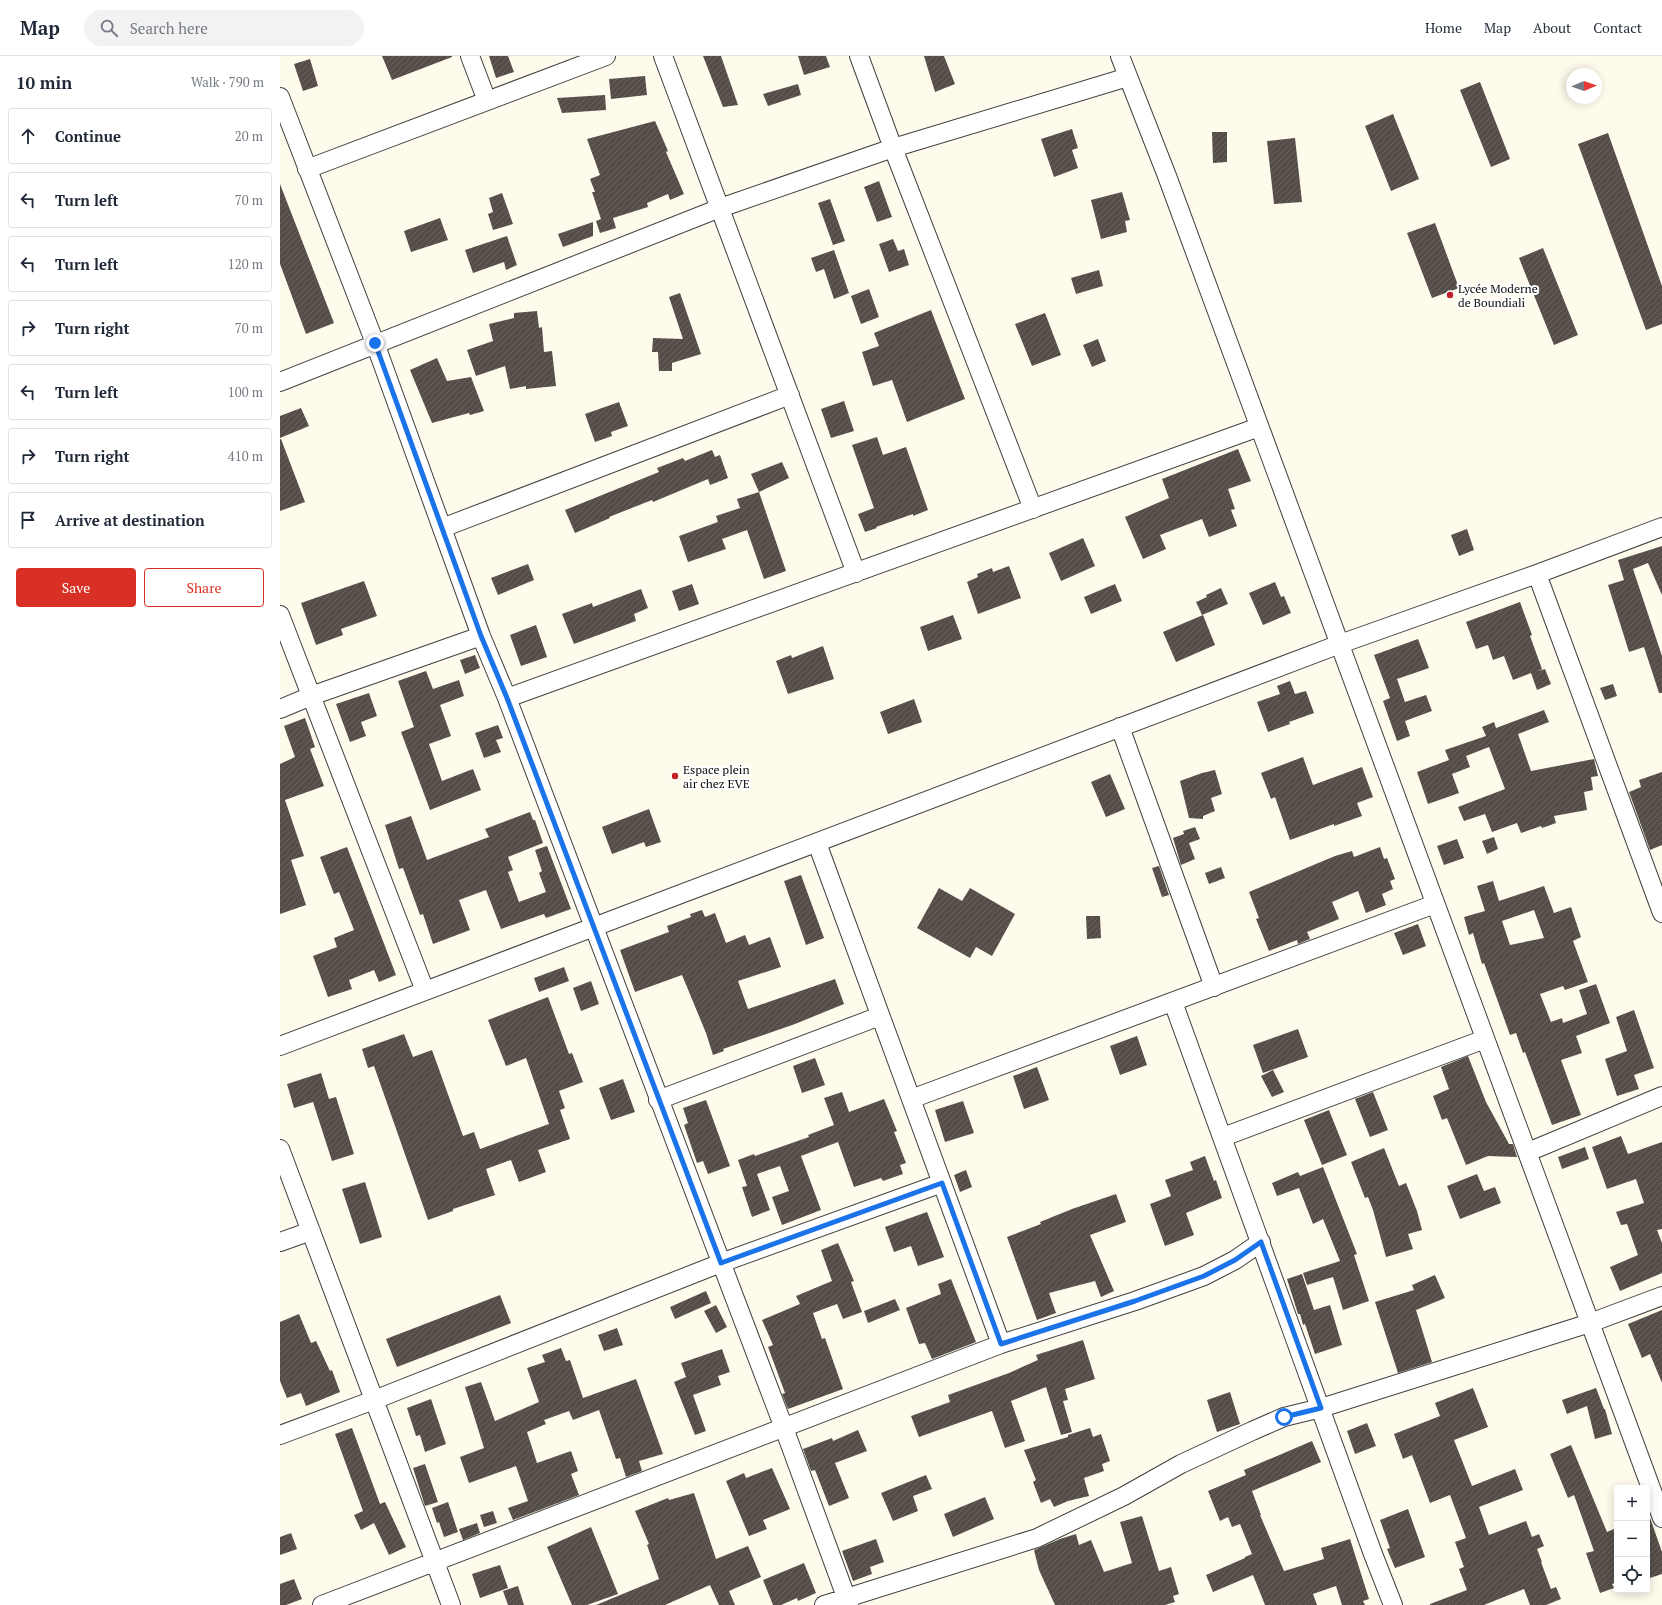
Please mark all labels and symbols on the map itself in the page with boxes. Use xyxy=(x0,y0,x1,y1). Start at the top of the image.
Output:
north arrow xyxy=(1566,68,1602,104)
place label: Lycée Moderne de Boundiali xyxy=(1458,281,1538,310)
marker: Lycée Moderne de Boundiali xyxy=(1445,290,1455,300)
route end xyxy=(366,334,384,352)
place label: Espace plein air chez EVE xyxy=(683,762,750,791)
marker: Espace plein air chez EVE xyxy=(670,771,680,781)
route start xyxy=(1275,1408,1293,1426)

